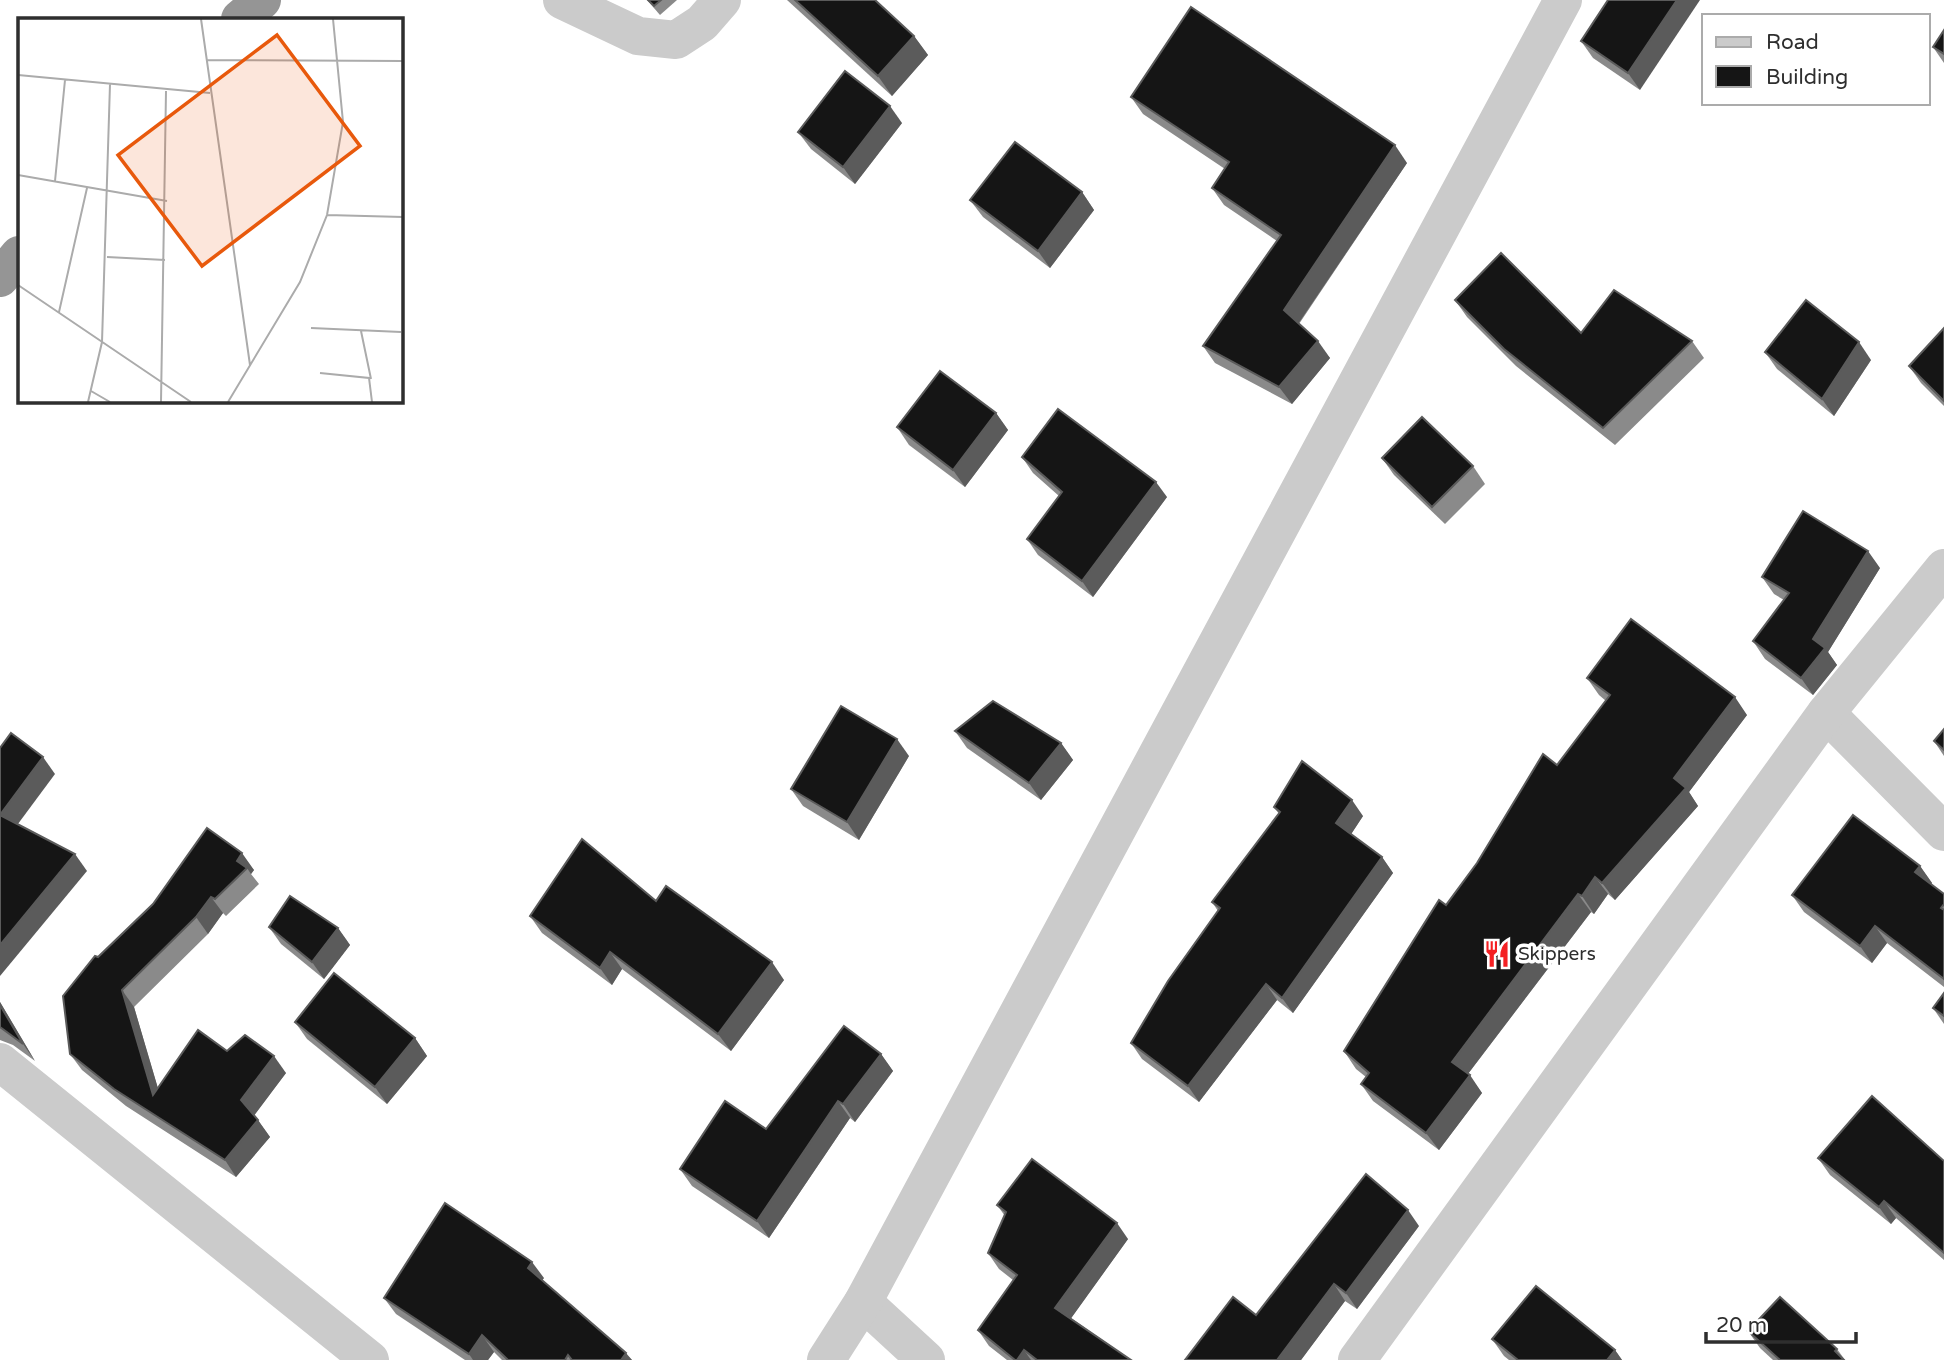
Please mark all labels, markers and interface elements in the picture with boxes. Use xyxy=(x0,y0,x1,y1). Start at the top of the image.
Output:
legend xyxy=(1702,14,1930,105)
inset map xyxy=(18,18,402,402)
text: Road xyxy=(1766,30,1819,55)
text: Building xyxy=(1766,65,1848,90)
restaurant icon: Skippers xyxy=(1482,939,1512,969)
place label: Skippers xyxy=(1518,943,1596,965)
scale bar xyxy=(1706,1300,1856,1344)
text: 20 m xyxy=(1716,1313,1767,1338)

